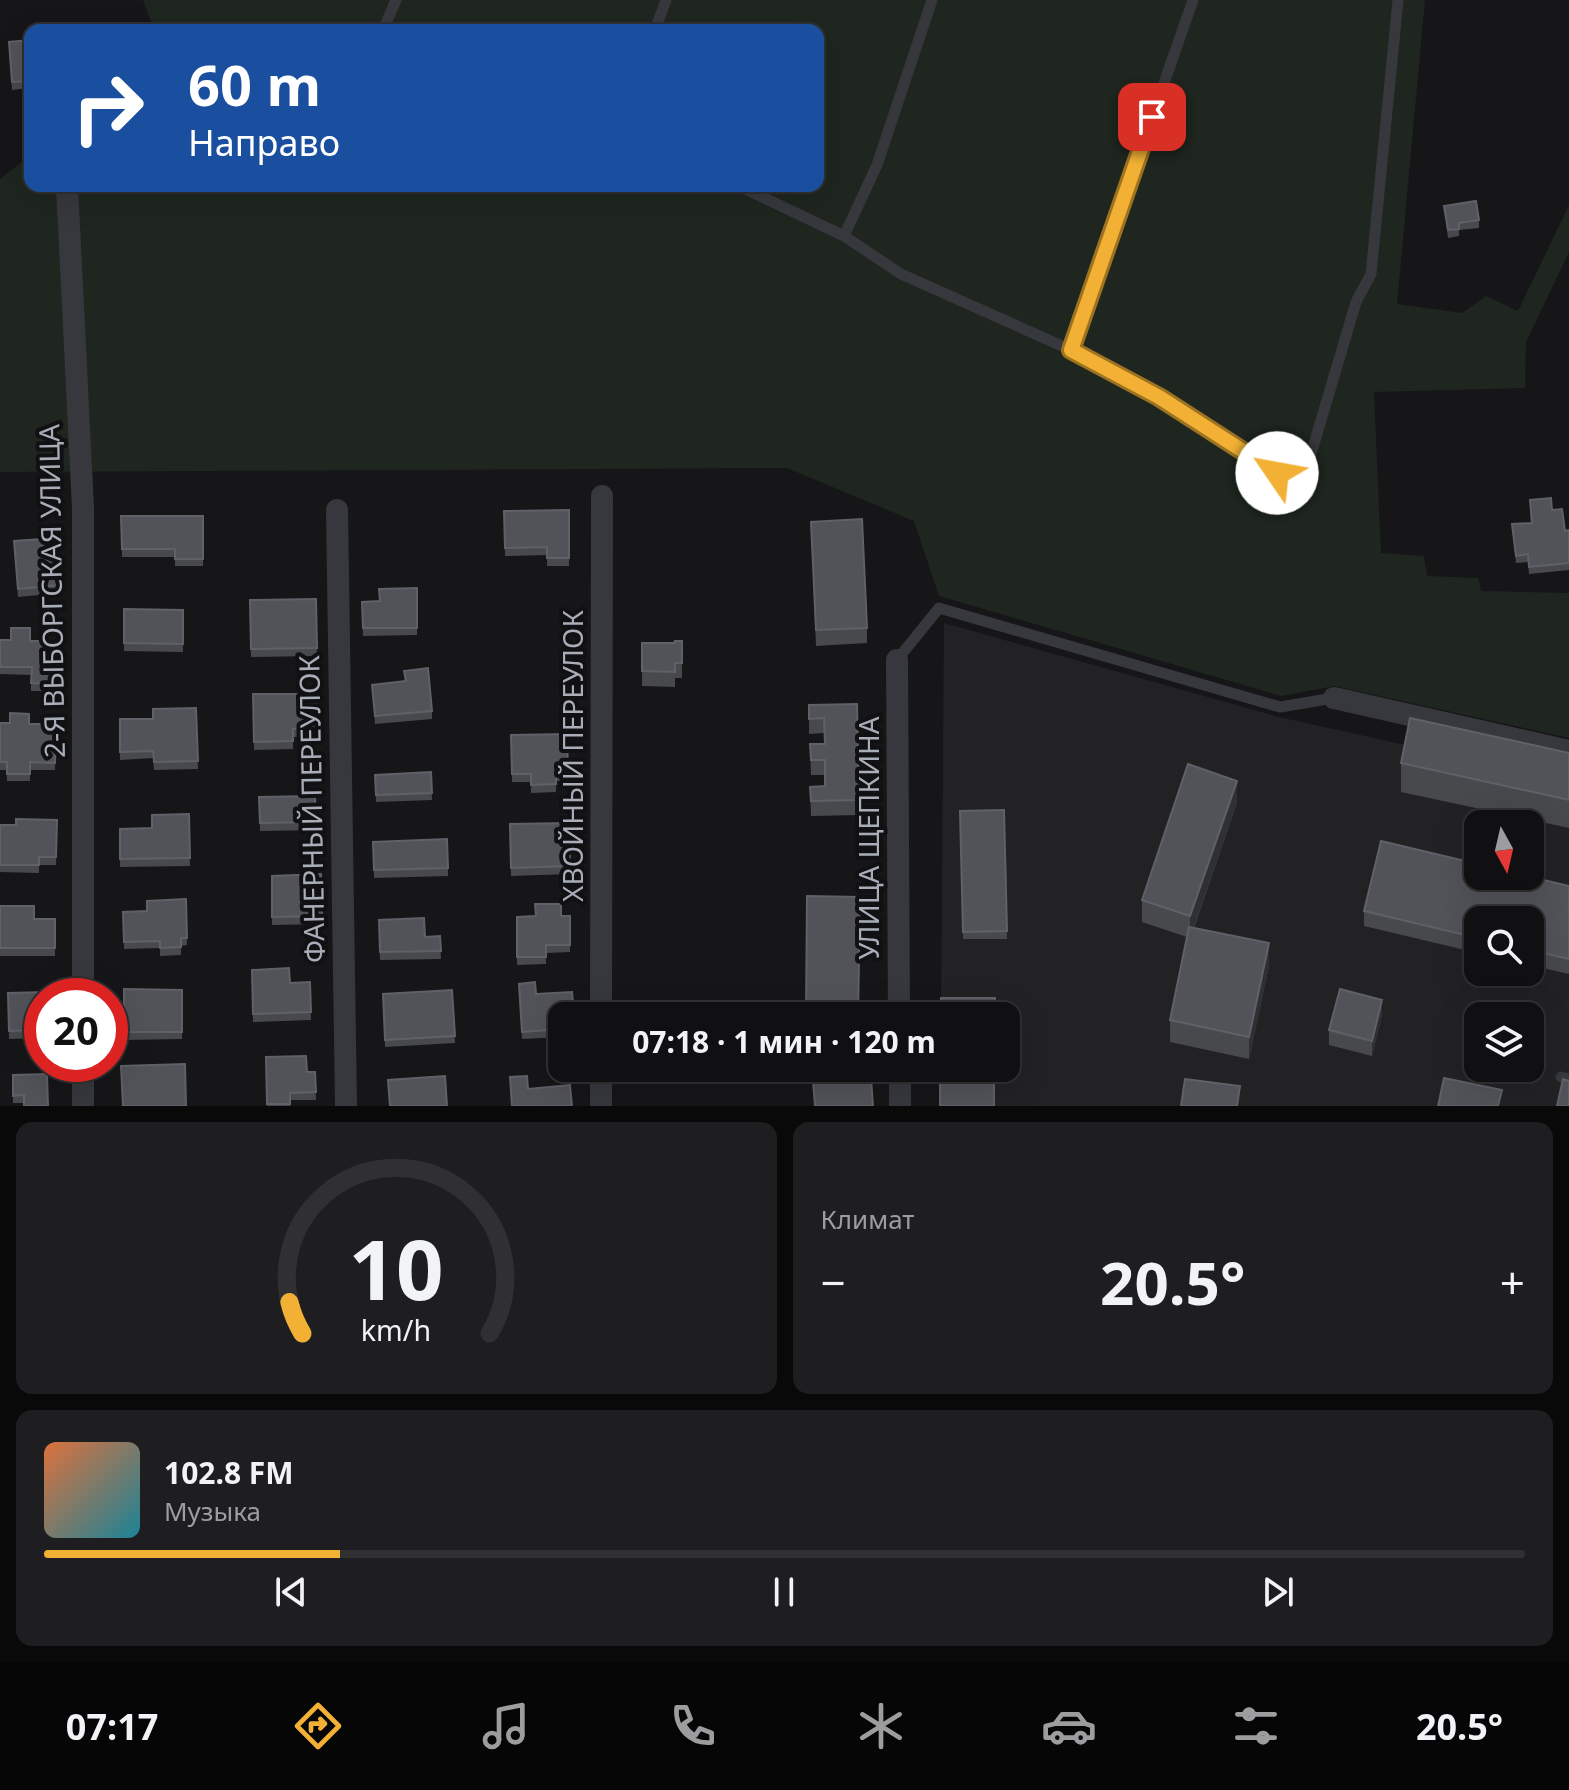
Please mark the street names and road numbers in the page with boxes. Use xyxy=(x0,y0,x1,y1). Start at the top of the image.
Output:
street label: 2-Я ВЫБОРГСКАЯ УЛИЦА xyxy=(29,424,73,758)
street label: ХВОЙНЫЙ ПЕРЕУЛОК xyxy=(553,610,591,902)
street label: ФАНЕРНЫЙ ПЕРЕУЛОК xyxy=(289,654,333,963)
street label: УЛИЦА ЩЕПКИНА xyxy=(849,716,887,960)

